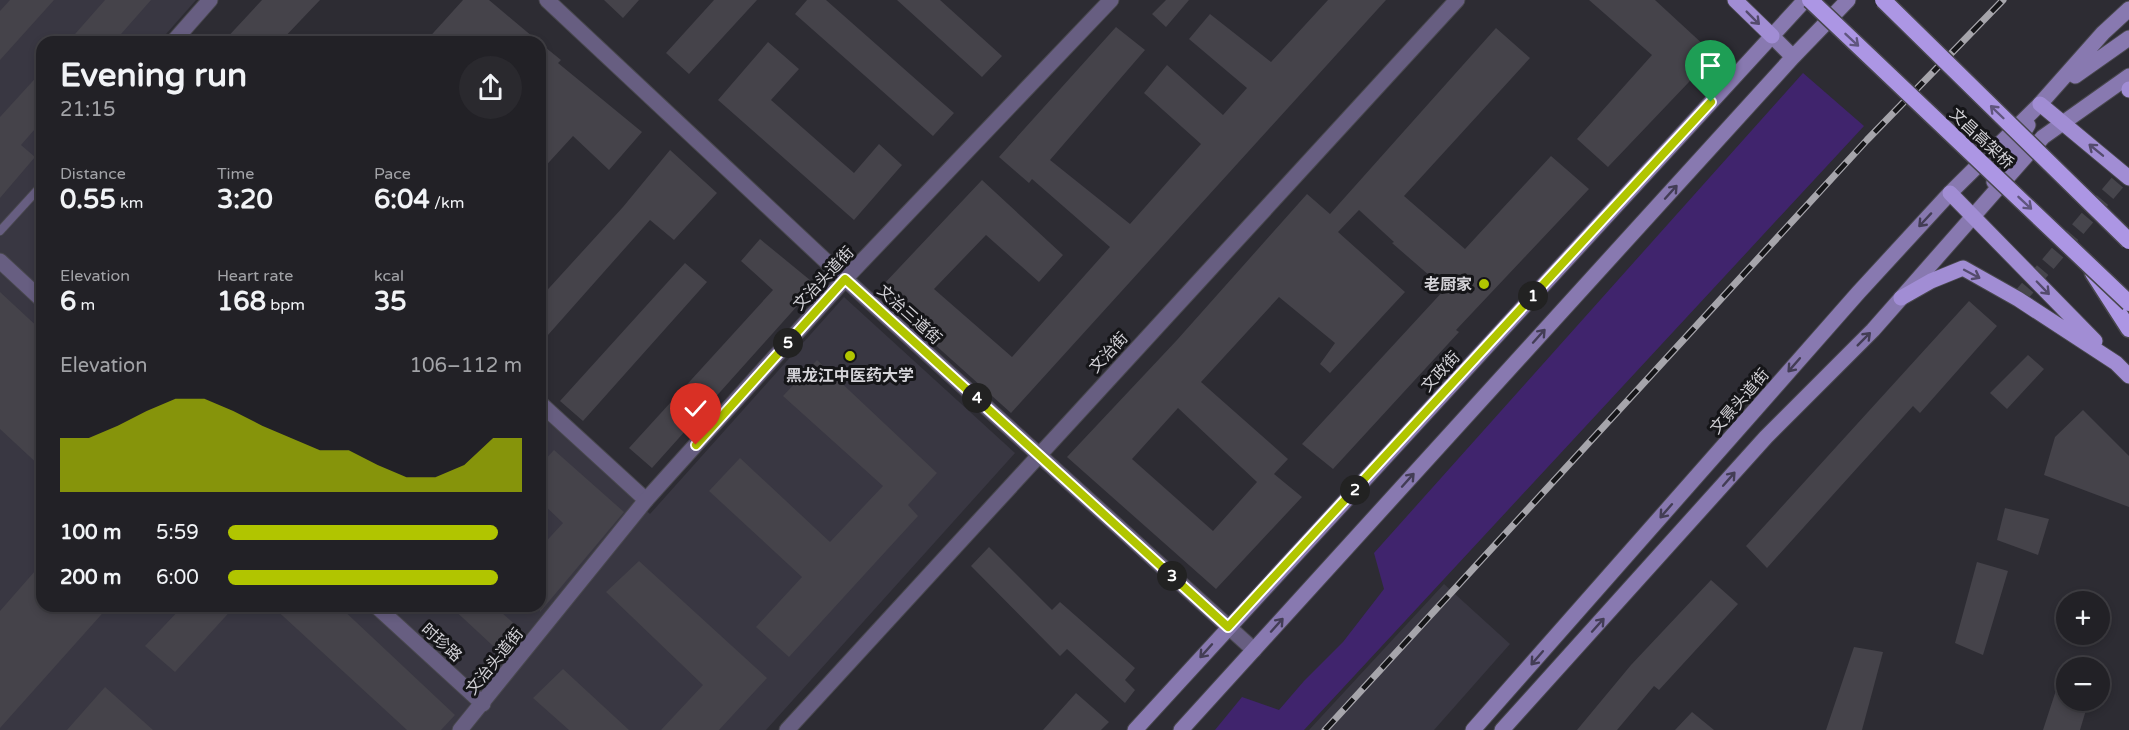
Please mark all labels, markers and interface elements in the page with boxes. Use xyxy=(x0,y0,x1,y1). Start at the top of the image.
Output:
one-way arrow xyxy=(1746,11,1761,25)
one-way arrow xyxy=(1845,33,1860,47)
pin xyxy=(1685,40,1736,102)
icon: arrive xyxy=(1694,49,1727,82)
text: Evening run xyxy=(60,56,247,95)
button: share xyxy=(459,56,522,119)
text: 21:15 xyxy=(60,98,115,122)
street label: 文昌高架桥 xyxy=(1945,104,2017,173)
one-way arrow xyxy=(1990,104,2005,119)
one-way arrow xyxy=(2088,144,2104,157)
text: Distance xyxy=(60,164,126,184)
text: Time xyxy=(217,164,254,184)
text: Pace xyxy=(374,164,411,184)
text: 0.55 xyxy=(60,184,116,215)
text: 3:20 xyxy=(217,184,273,215)
text: 6:04 xyxy=(374,184,430,215)
one-way arrow xyxy=(1664,185,1678,200)
text: km xyxy=(116,193,143,213)
text: /km xyxy=(430,193,464,213)
one-way arrow xyxy=(2017,196,2032,210)
one-way arrow xyxy=(1918,212,1932,227)
street label: 文治头道街 xyxy=(789,243,858,315)
text: Elevation xyxy=(60,266,130,286)
text: Heart rate xyxy=(217,266,293,286)
text: kcal xyxy=(374,266,404,286)
one-way arrow xyxy=(1963,268,1981,280)
place label: 老厨家 xyxy=(1424,275,1472,295)
marker: 老厨家 xyxy=(1477,277,1491,291)
street label: 文治三道街 xyxy=(873,281,946,349)
pin: 1 xyxy=(1518,281,1548,311)
one-way arrow xyxy=(2036,281,2051,296)
text: 6 xyxy=(60,286,76,317)
text: 168 xyxy=(217,286,266,317)
text: 35 xyxy=(374,286,407,317)
text: 1 xyxy=(1528,286,1538,306)
text: m xyxy=(76,295,95,315)
text: bpm xyxy=(266,295,305,315)
pin: 5 xyxy=(773,328,803,358)
street label: 文治街 xyxy=(1085,328,1132,377)
one-way arrow xyxy=(1532,329,1546,344)
one-way arrow xyxy=(1856,332,1871,347)
text: 5 xyxy=(783,333,793,353)
street label: 文政街 xyxy=(1417,347,1464,396)
marker: 黑龙江中医药大学 xyxy=(843,349,857,363)
text: Elevation xyxy=(60,354,147,378)
text: 106–112 m xyxy=(409,354,522,378)
one-way arrow xyxy=(1787,357,1801,372)
street label: 文景头道街 xyxy=(1706,365,1774,438)
place label: 黑龙江中医药大学 xyxy=(786,366,914,386)
pin xyxy=(670,383,721,445)
pin: 4 xyxy=(962,383,992,413)
text: 4 xyxy=(972,388,982,408)
icon: check xyxy=(679,392,712,425)
one-way arrow xyxy=(1721,472,1735,488)
one-way arrow xyxy=(1401,473,1415,488)
pin: 2 xyxy=(1340,475,1370,505)
text: 2 xyxy=(1350,480,1360,500)
one-way arrow xyxy=(1659,503,1673,518)
text: 100 m xyxy=(60,521,121,545)
text: 5:59 xyxy=(156,521,199,545)
pin: 3 xyxy=(1157,561,1187,591)
text: 200 m xyxy=(60,566,121,590)
text: 6:00 xyxy=(156,566,199,590)
text: 3 xyxy=(1167,566,1177,586)
map controls xyxy=(2056,591,2110,711)
button: + xyxy=(2056,591,2110,645)
one-way arrow xyxy=(1270,617,1284,632)
one-way arrow xyxy=(1591,618,1605,633)
street label: 时珍路 xyxy=(417,619,466,666)
street label: 文治头道街 xyxy=(462,624,528,699)
one-way arrow xyxy=(1199,643,1213,658)
one-way arrow xyxy=(1530,650,1544,665)
button: − xyxy=(2056,657,2110,711)

